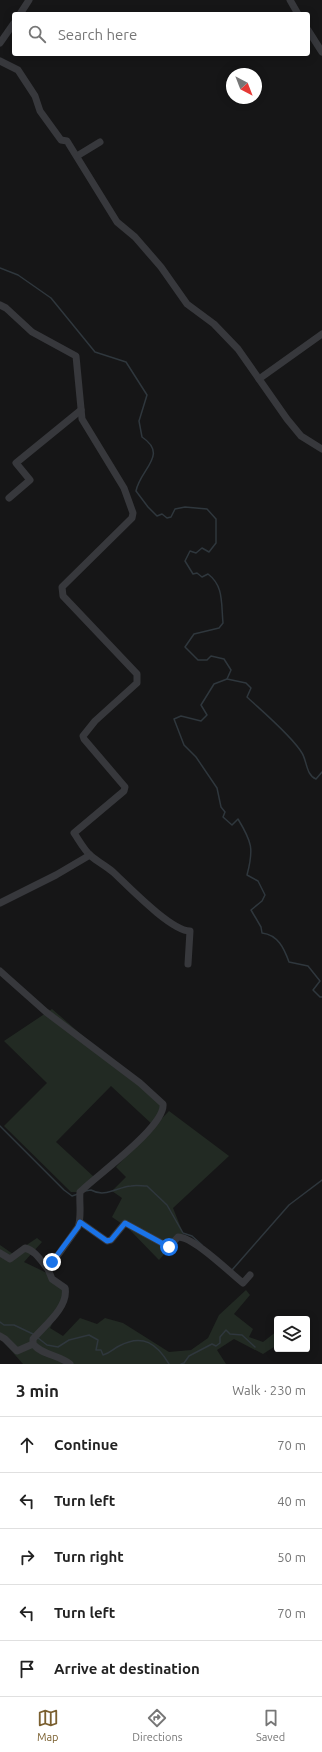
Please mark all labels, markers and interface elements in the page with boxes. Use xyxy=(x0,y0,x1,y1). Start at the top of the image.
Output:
search box xyxy=(12,12,310,56)
icon: search xyxy=(26,23,48,45)
text: Search here xyxy=(58,26,137,43)
north arrow xyxy=(226,68,262,104)
route start xyxy=(160,1238,178,1256)
route end xyxy=(43,1253,61,1271)
map controls xyxy=(274,1316,310,1352)
button: layers xyxy=(274,1316,310,1352)
text: 3 min xyxy=(16,1381,59,1400)
text: Walk · 230 m xyxy=(232,1383,306,1397)
icon: ahead xyxy=(16,1434,38,1456)
text: Continue xyxy=(54,1436,118,1453)
text: 70 m xyxy=(277,1438,306,1452)
icon: left xyxy=(16,1490,38,1512)
text: Turn left xyxy=(54,1492,115,1509)
text: 40 m xyxy=(277,1494,306,1508)
icon: right xyxy=(16,1546,38,1568)
text: Turn right xyxy=(54,1548,124,1565)
text: 50 m xyxy=(277,1550,306,1564)
icon: left xyxy=(16,1602,38,1624)
text: Turn left xyxy=(54,1604,115,1621)
text: 70 m xyxy=(277,1606,306,1620)
icon: arrive xyxy=(16,1658,38,1680)
text: Arrive at destination xyxy=(54,1660,200,1677)
tab: Map xyxy=(37,1707,59,1743)
tab: Directions xyxy=(132,1707,182,1743)
tab: Saved xyxy=(256,1707,285,1743)

